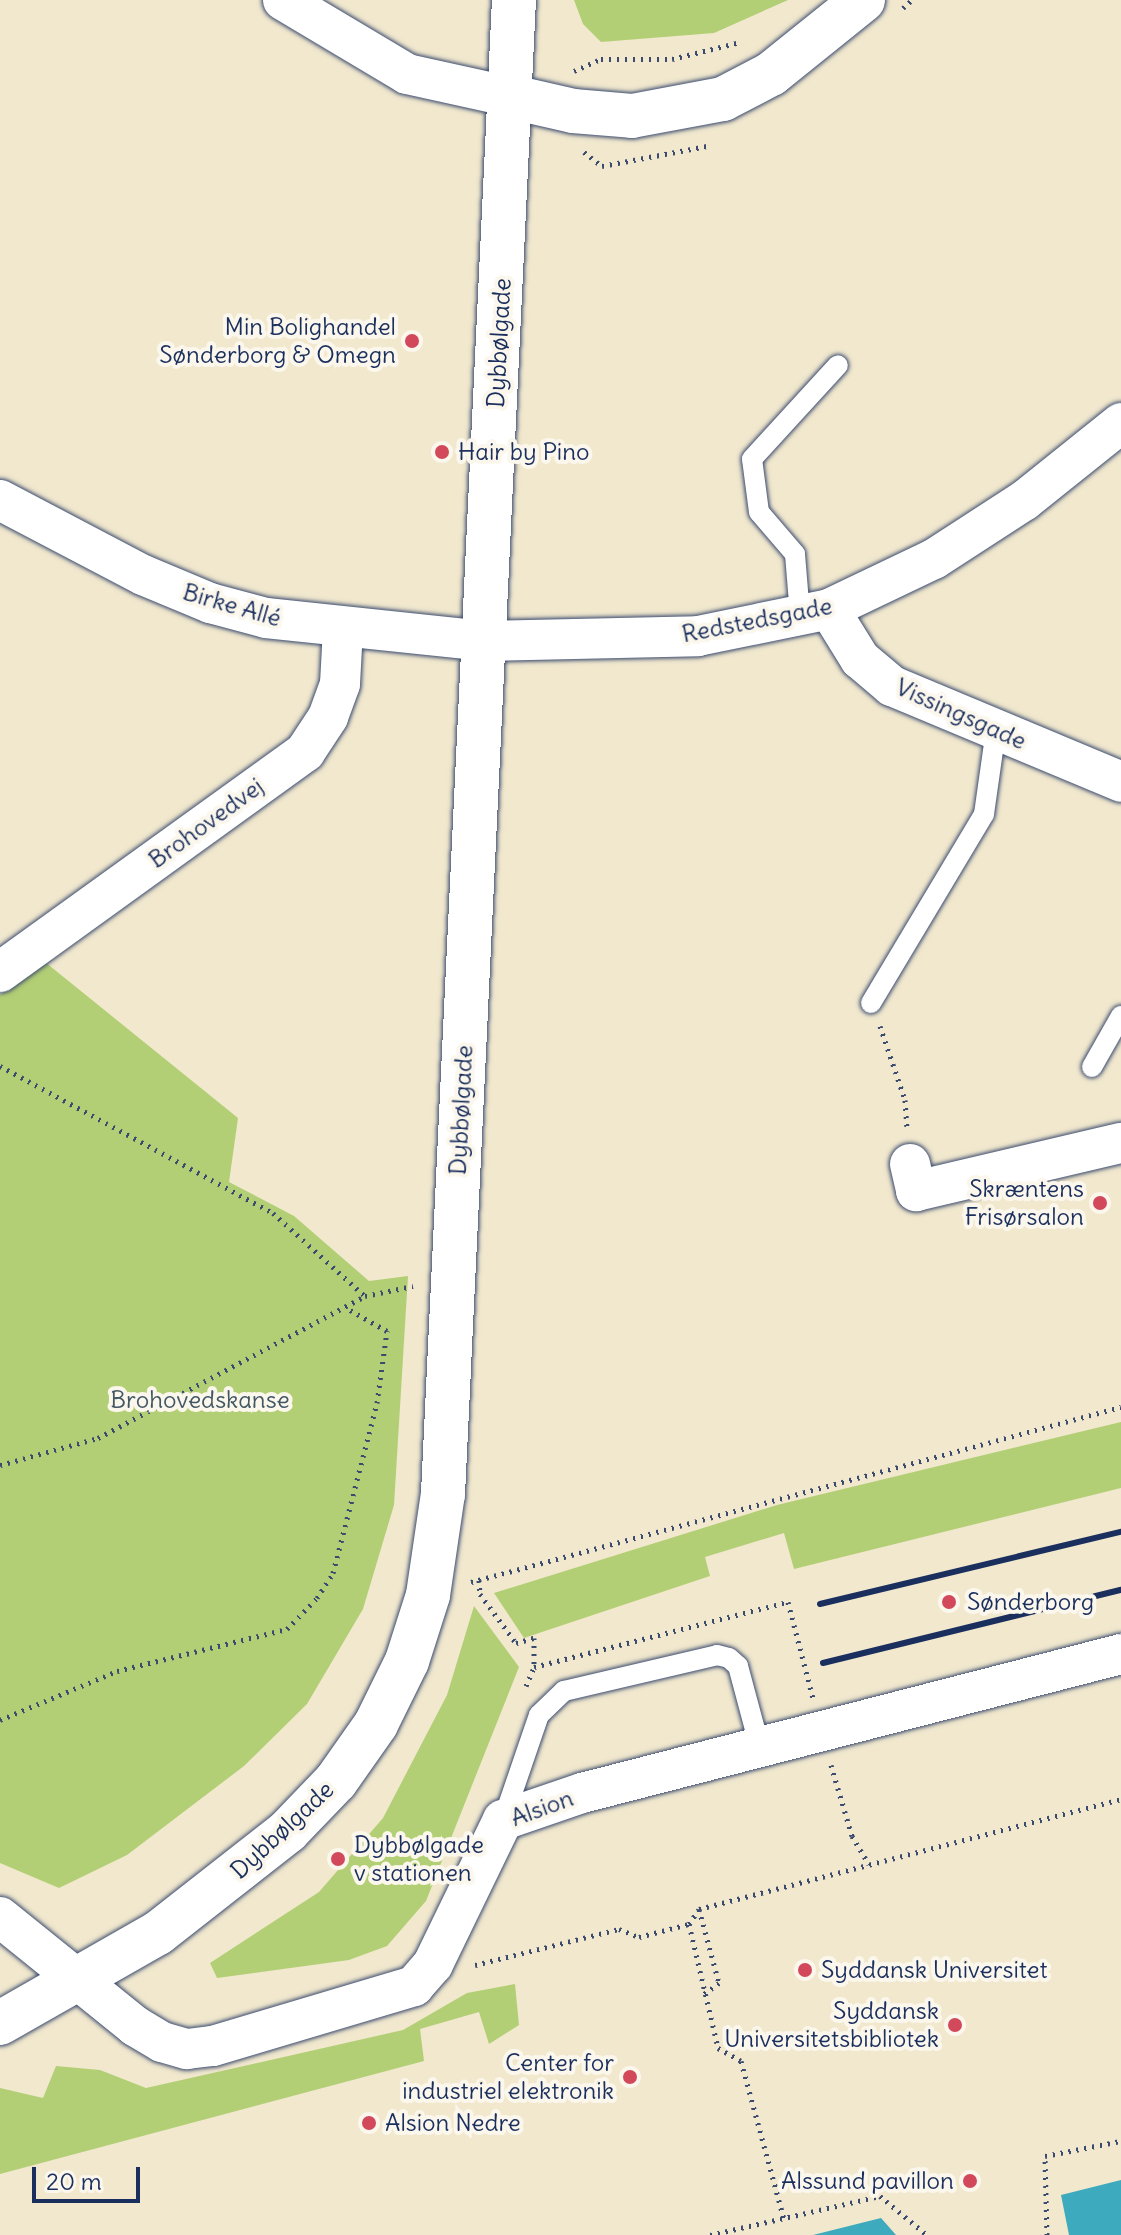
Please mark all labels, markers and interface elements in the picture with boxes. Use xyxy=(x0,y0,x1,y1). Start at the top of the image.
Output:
street label: Dybbølgade xyxy=(481,277,517,409)
place label: Min Bolighandel Sønderborg & Omegn xyxy=(159,313,396,369)
marker: Min Bolighandel Sønderborg & Omegn xyxy=(403,332,421,350)
place label: Hair by Pino xyxy=(458,438,590,466)
marker: Hair by Pino xyxy=(433,443,451,461)
street label: Birke Allé xyxy=(180,577,284,633)
street label: Redstedsgade xyxy=(679,591,835,649)
street label: Vissingsgade xyxy=(891,672,1031,756)
street label: Brohovedvej xyxy=(143,772,269,874)
street label: Dybbølgade xyxy=(443,1044,479,1176)
place label: Skræntens Frisørsalon xyxy=(965,1175,1084,1231)
marker: Skræntens Frisørsalon xyxy=(1091,1194,1109,1212)
park label: Brohovedskanse xyxy=(110,1386,290,1414)
place label: Sønderborg xyxy=(967,1588,1094,1616)
marker: Sønderborg xyxy=(938,1591,960,1613)
street label: Dybbølgade xyxy=(225,1775,339,1885)
street label: Alsion xyxy=(507,1783,577,1833)
place label: Dybbølgade v stationen xyxy=(354,1831,484,1887)
marker: Dybbølgade v stationen xyxy=(329,1850,347,1868)
place label: Syddansk Universitet xyxy=(821,1956,1048,1984)
marker: Syddansk Universitet xyxy=(796,1961,814,1979)
place label: Syddansk Universitetsbibliotek xyxy=(724,1997,939,2053)
marker: Syddansk Universitetsbibliotek xyxy=(946,2016,964,2034)
place label: Center for industriel elektronik xyxy=(402,2049,614,2105)
marker: Center for industriel elektronik xyxy=(621,2068,639,2086)
place label: Alsion Nedre xyxy=(385,2109,521,2137)
marker: Alsion Nedre xyxy=(360,2114,378,2132)
scale bar xyxy=(36,2151,144,2201)
text: 20 m xyxy=(46,2166,102,2196)
place label: Alssund pavillon xyxy=(781,2167,954,2195)
marker: Alssund pavillon xyxy=(961,2172,979,2190)

